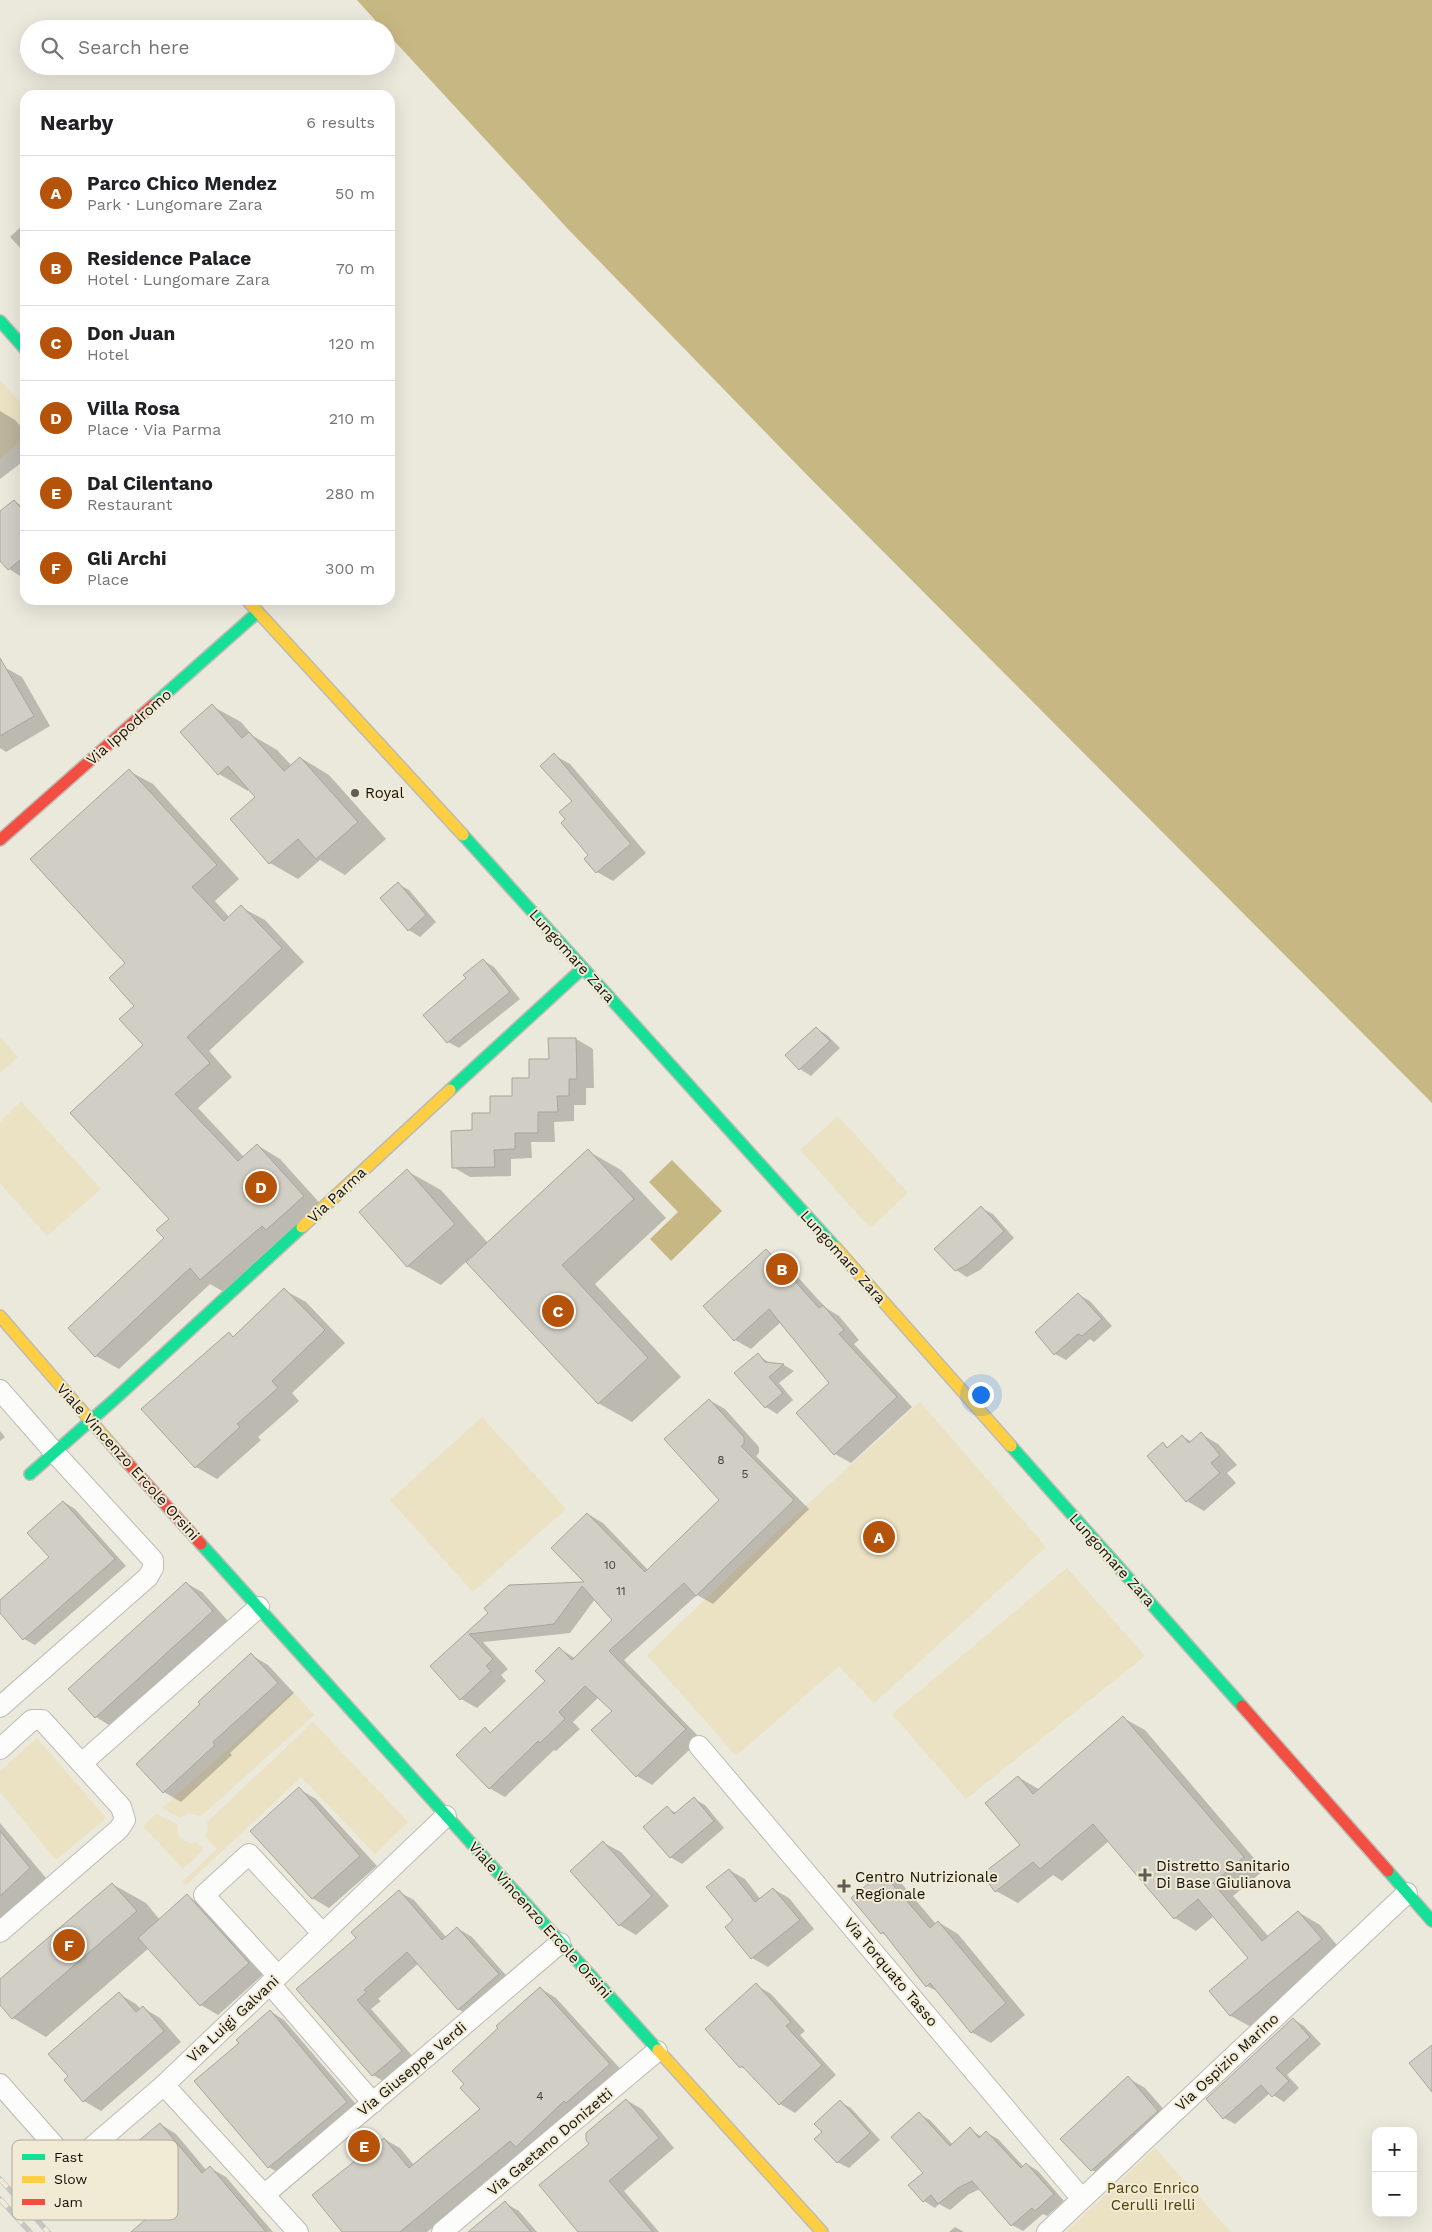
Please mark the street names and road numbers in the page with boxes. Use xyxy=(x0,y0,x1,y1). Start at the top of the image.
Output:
street label: Via Ippodromo xyxy=(83,685,175,769)
street label: Lungomare Zara xyxy=(525,906,619,1007)
street label: Via Parma xyxy=(304,1163,370,1227)
street label: Lungomare Zara xyxy=(796,1207,890,1308)
street label: Viale Vincenzo Ercole Orsini xyxy=(53,1380,203,1544)
street label: Lungomare Zara xyxy=(1065,1510,1159,1611)
street label: Viale Vincenzo Ercole Orsini xyxy=(465,1838,615,2002)
street label: Via Torquato Tasso xyxy=(840,1914,942,2030)
street label: Via Luigi Galvani xyxy=(183,1972,283,2066)
street label: Via Ospizio Marino xyxy=(1171,2009,1283,2115)
street label: Via Giuseppe Verdi xyxy=(354,2018,470,2120)
street label: Via Gaetano Donizetti xyxy=(484,2084,616,2200)

